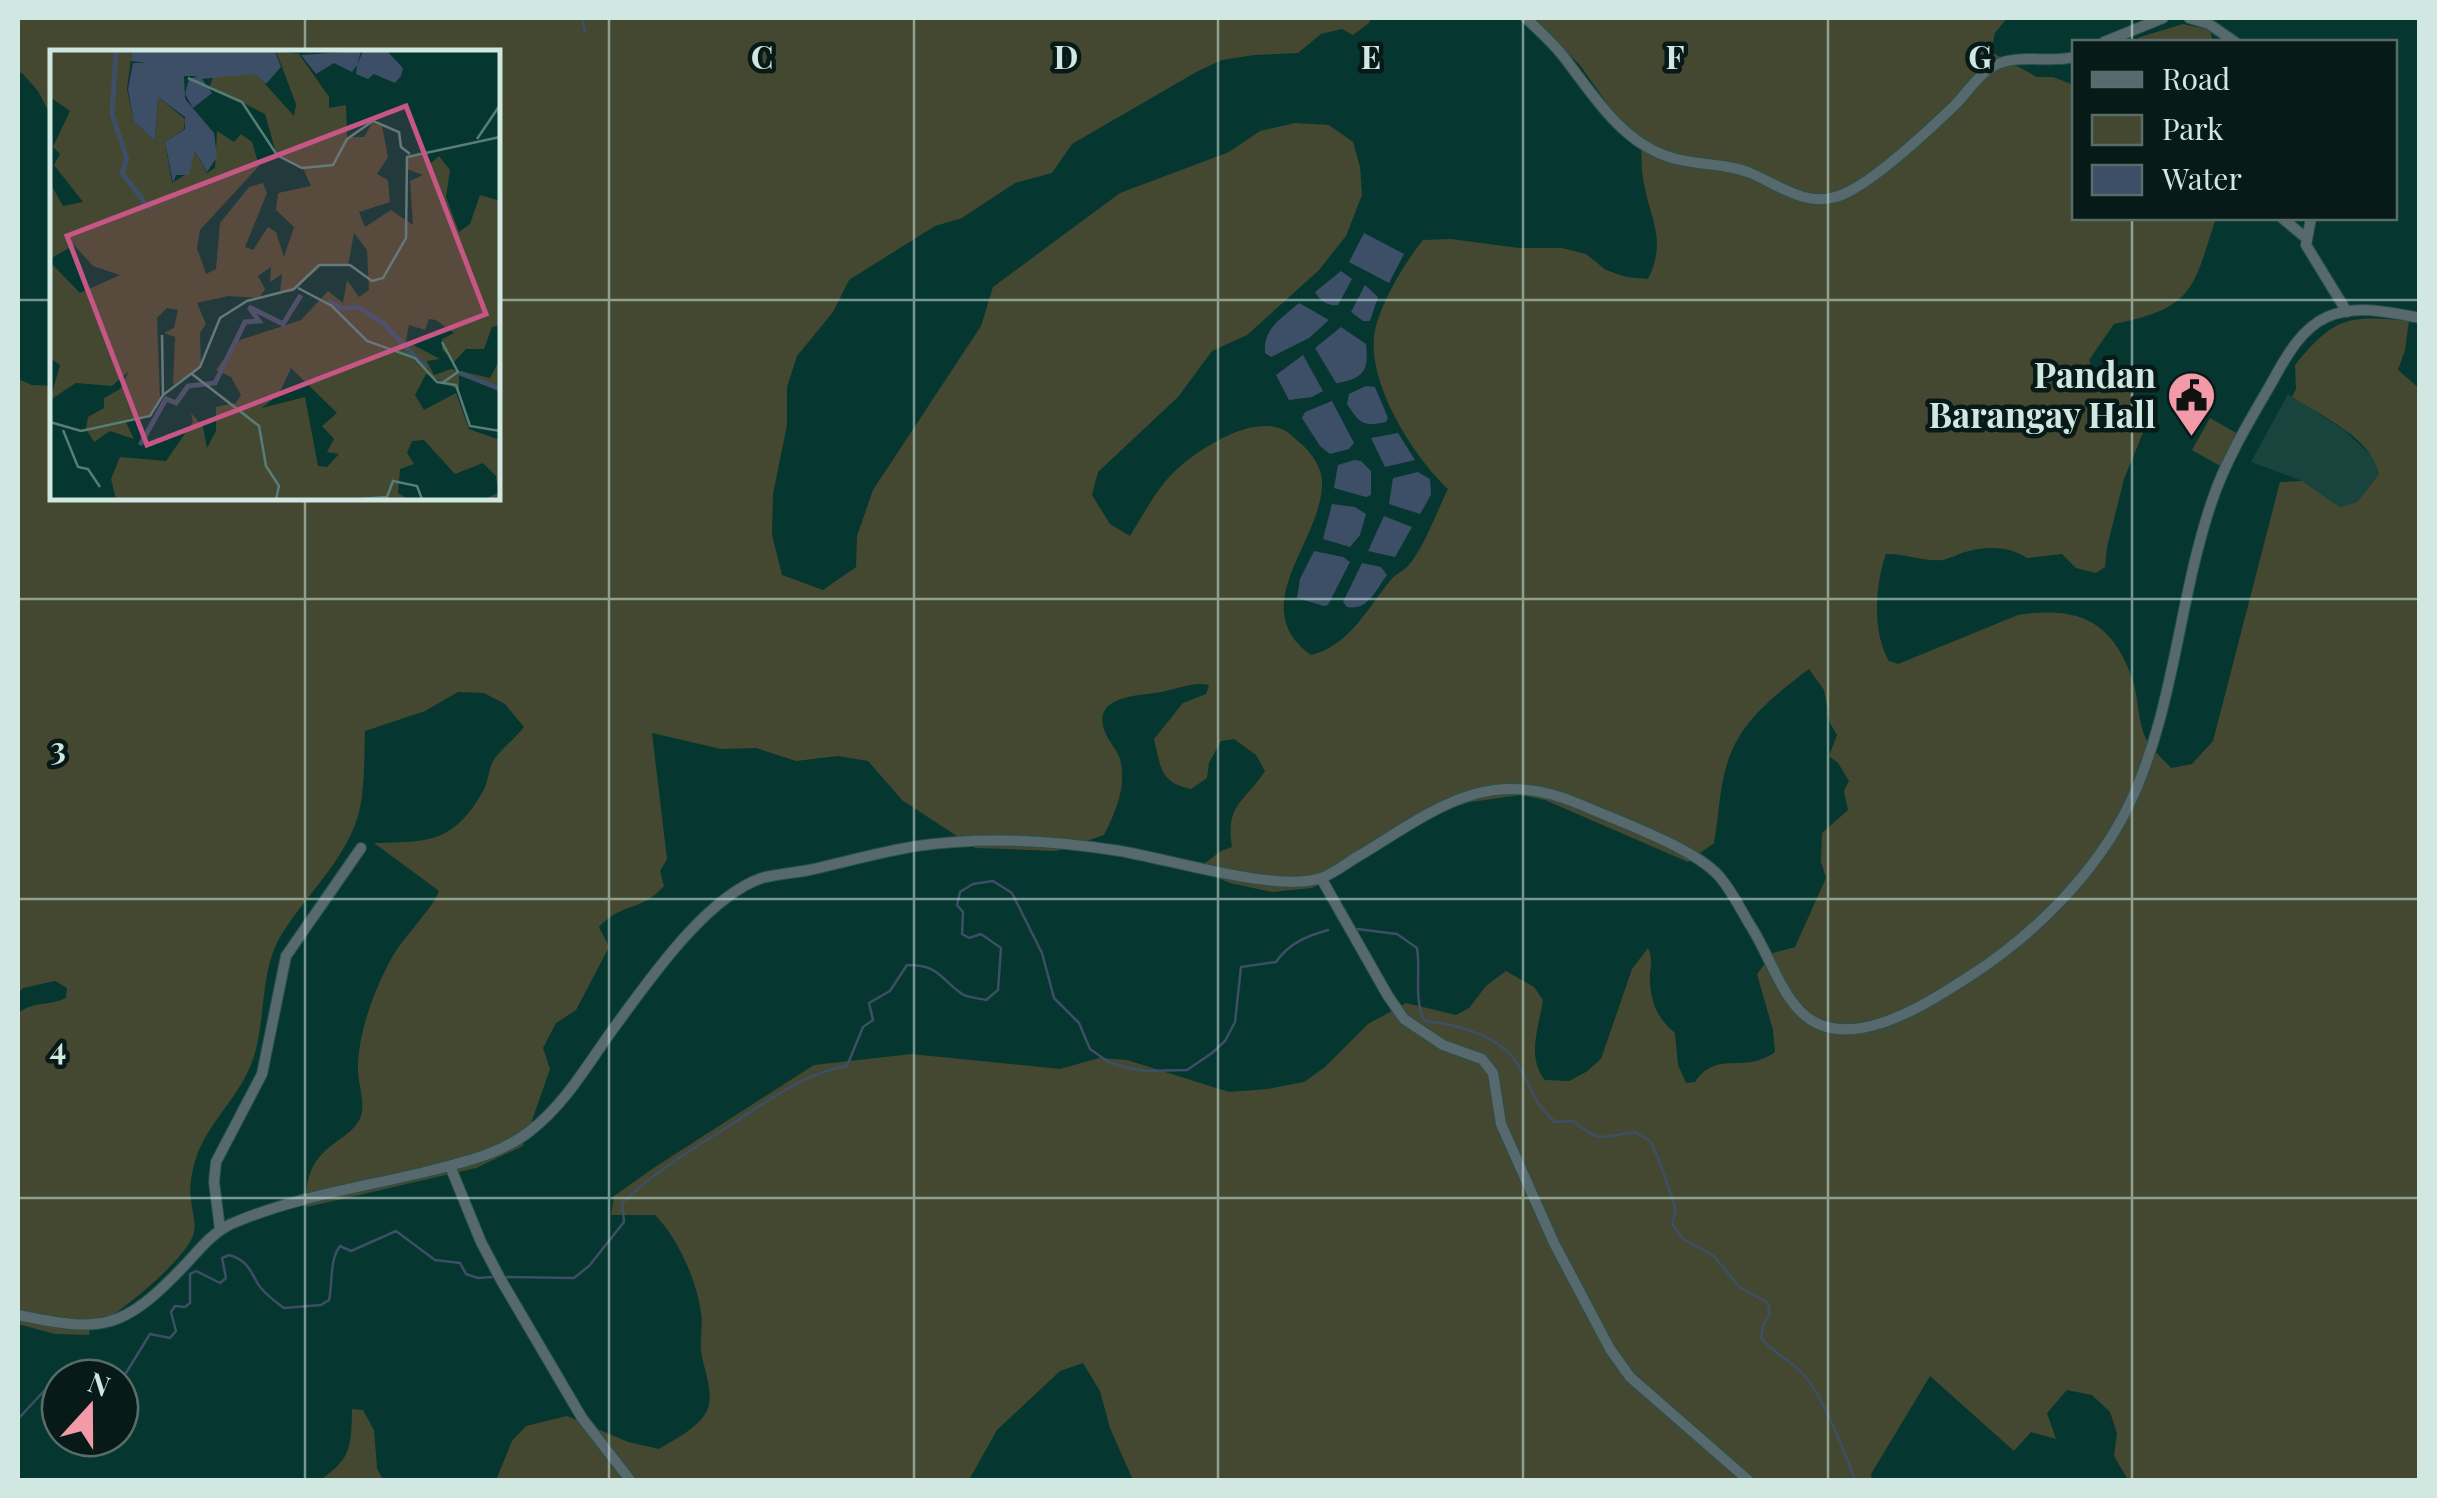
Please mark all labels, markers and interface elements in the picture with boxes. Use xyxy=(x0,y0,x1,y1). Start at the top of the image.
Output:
text: C xyxy=(751,34,773,77)
text: D xyxy=(1054,34,1078,77)
text: E xyxy=(1361,34,1381,77)
text: F xyxy=(1666,34,1685,77)
text: G xyxy=(1968,34,1992,77)
legend xyxy=(2072,40,2397,220)
inset map xyxy=(50,50,500,500)
text: Road xyxy=(2162,58,2230,98)
text: Park xyxy=(2162,108,2224,148)
text: Water xyxy=(2161,158,2242,198)
place label: Pandan Barangay Hall xyxy=(1929,350,2156,437)
public building icon: Pandan Barangay Hall xyxy=(2165,370,2217,438)
text: 3 xyxy=(50,725,66,768)
text: 4 xyxy=(50,1025,66,1068)
north arrow xyxy=(40,1358,140,1458)
text: N xyxy=(83,1362,116,1404)

